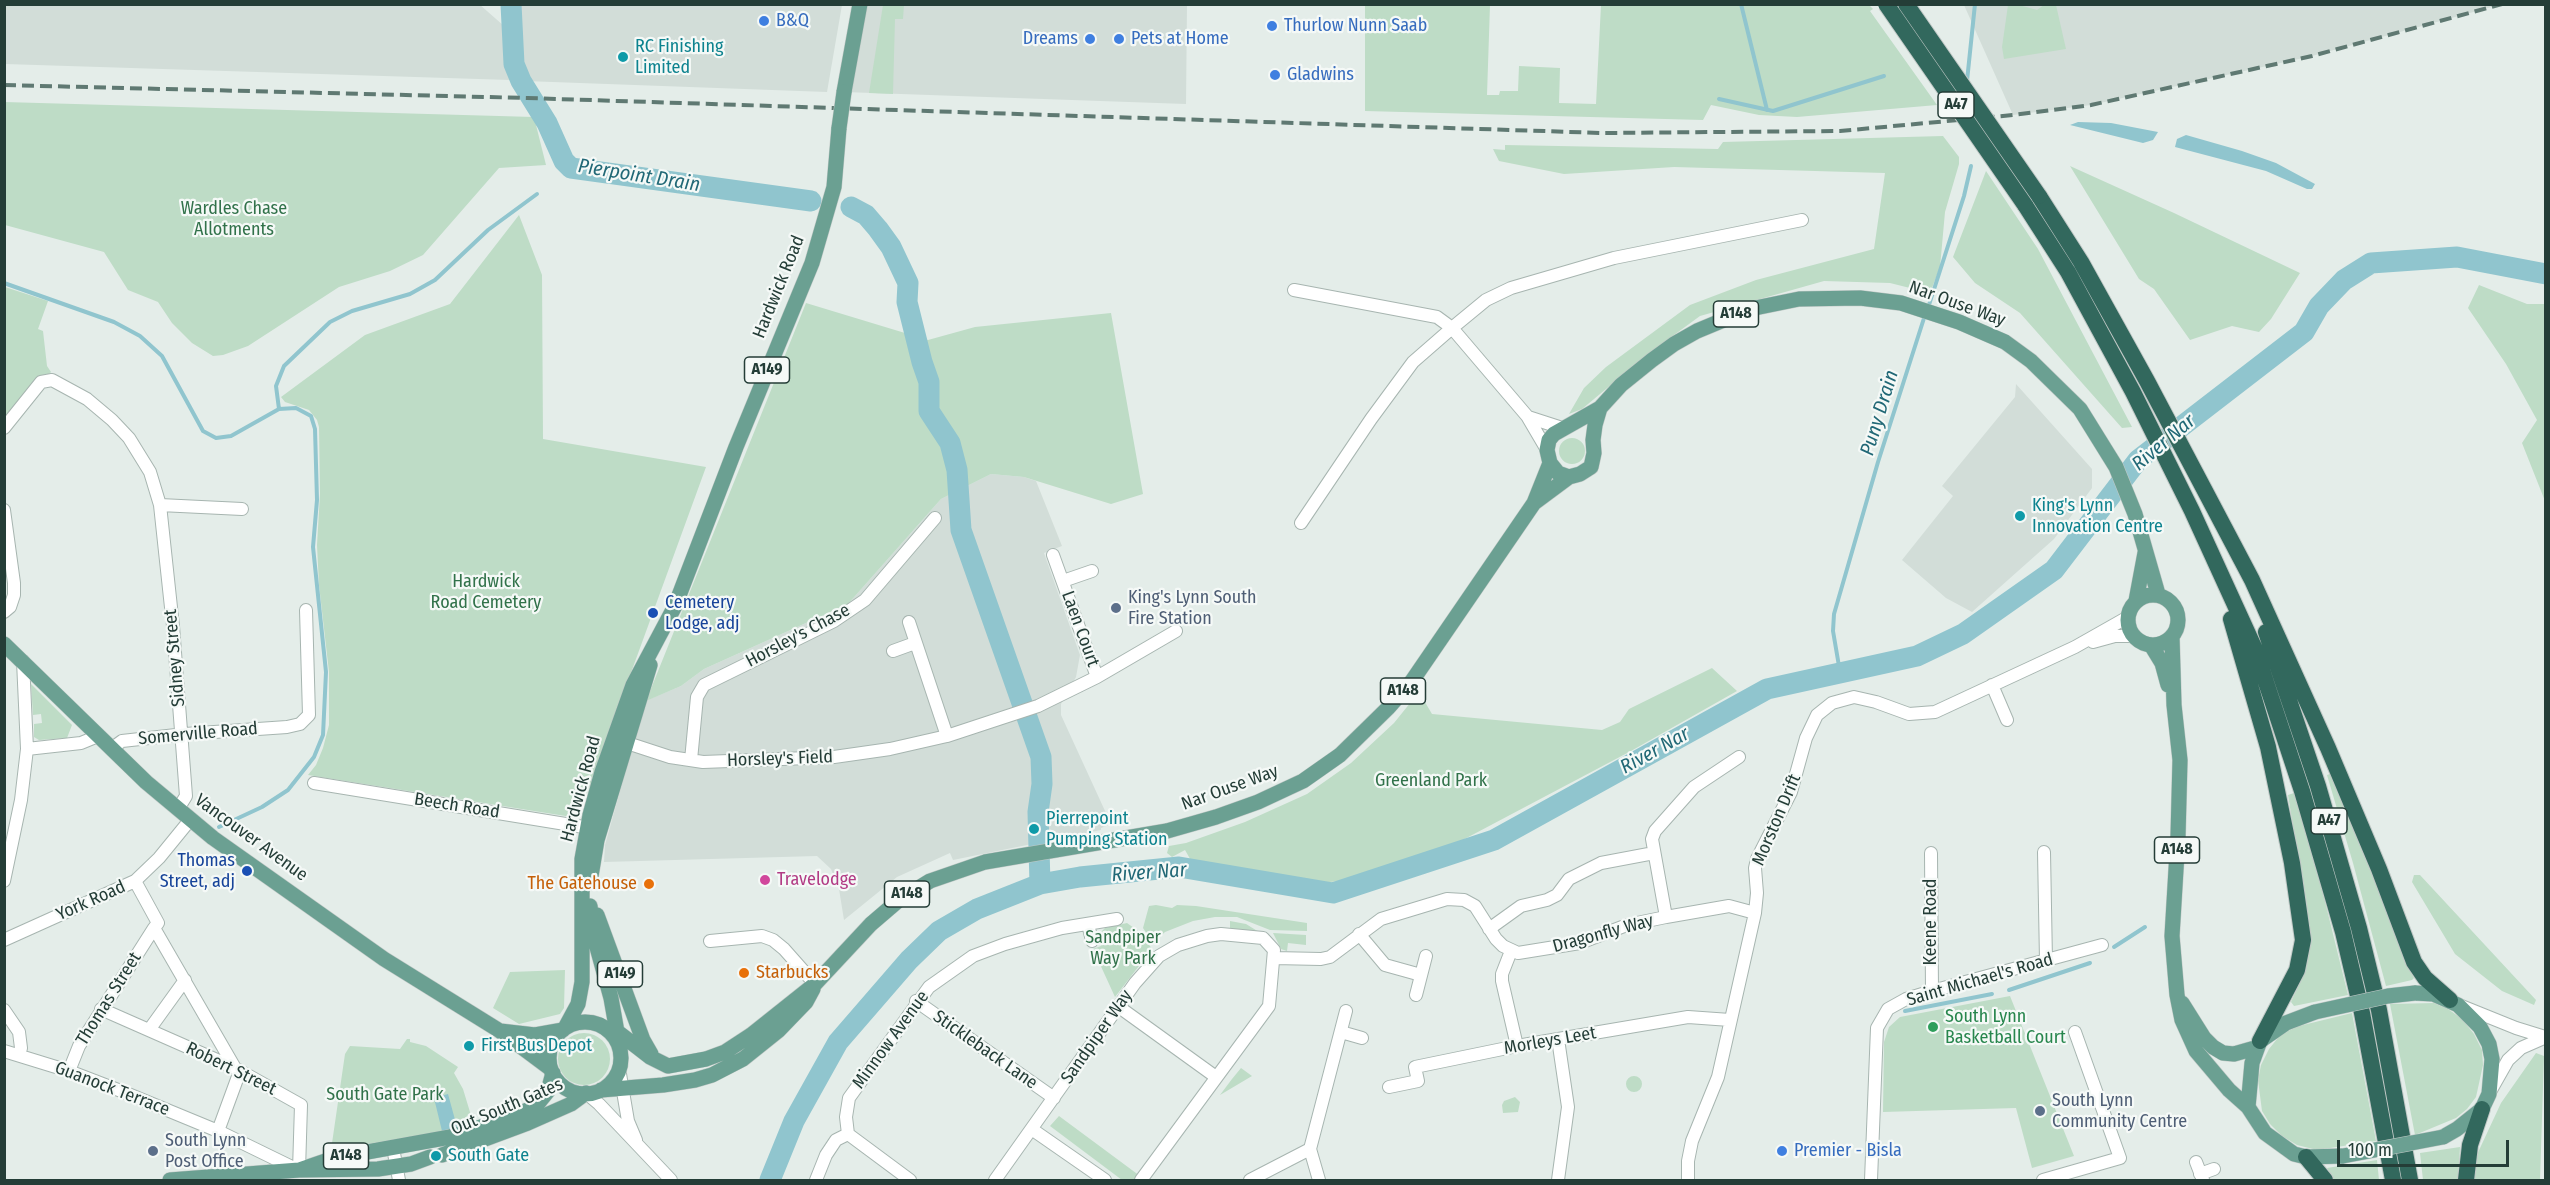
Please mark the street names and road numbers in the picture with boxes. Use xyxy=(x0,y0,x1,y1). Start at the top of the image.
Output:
road number: A47 xyxy=(1938,92,1974,118)
street label: Hardwick Road xyxy=(749,232,809,342)
street label: Nar Ouse Way xyxy=(1906,277,2008,331)
road number: A148 xyxy=(1714,301,1758,327)
road number: A149 xyxy=(744,357,789,383)
street label: Laen Court xyxy=(1056,588,1104,670)
street label: Horsley's Chase xyxy=(742,600,854,672)
street label: Sidney Street xyxy=(160,608,190,708)
road number: A148 xyxy=(1380,678,1426,704)
street label: Somerville Road xyxy=(137,718,259,750)
street label: Hardwick Road xyxy=(556,734,606,844)
street label: Horsley's Field xyxy=(727,746,833,772)
street label: Nar Ouse Way xyxy=(1179,761,1281,815)
street label: Morston Drift xyxy=(1748,771,1806,869)
street label: Beech Road xyxy=(413,789,501,823)
street label: Vancouver Avenue xyxy=(190,790,312,886)
road number: A47 xyxy=(2311,808,2347,834)
road number: A148 xyxy=(2154,837,2200,863)
street label: York Road xyxy=(53,876,129,926)
street label: Keene Road xyxy=(1920,879,1942,965)
road number: A148 xyxy=(884,881,930,907)
street label: Dragonfly Way xyxy=(1550,910,1656,958)
street label: Thomas Street xyxy=(72,948,146,1050)
street label: Saint Michael's Road xyxy=(1904,949,2056,1011)
road number: A149 xyxy=(598,961,642,987)
street label: Sandpiper Way xyxy=(1057,986,1137,1088)
street label: Minnow Avenue xyxy=(848,987,934,1093)
street label: Stickleback Lane xyxy=(929,1006,1041,1094)
street label: Morleys Leet xyxy=(1502,1022,1598,1060)
street label: Robert Street xyxy=(182,1038,280,1100)
street label: Guanock Terrace xyxy=(52,1057,172,1121)
street label: Out South Gates xyxy=(448,1074,566,1140)
road number: A148 xyxy=(324,1143,368,1169)

